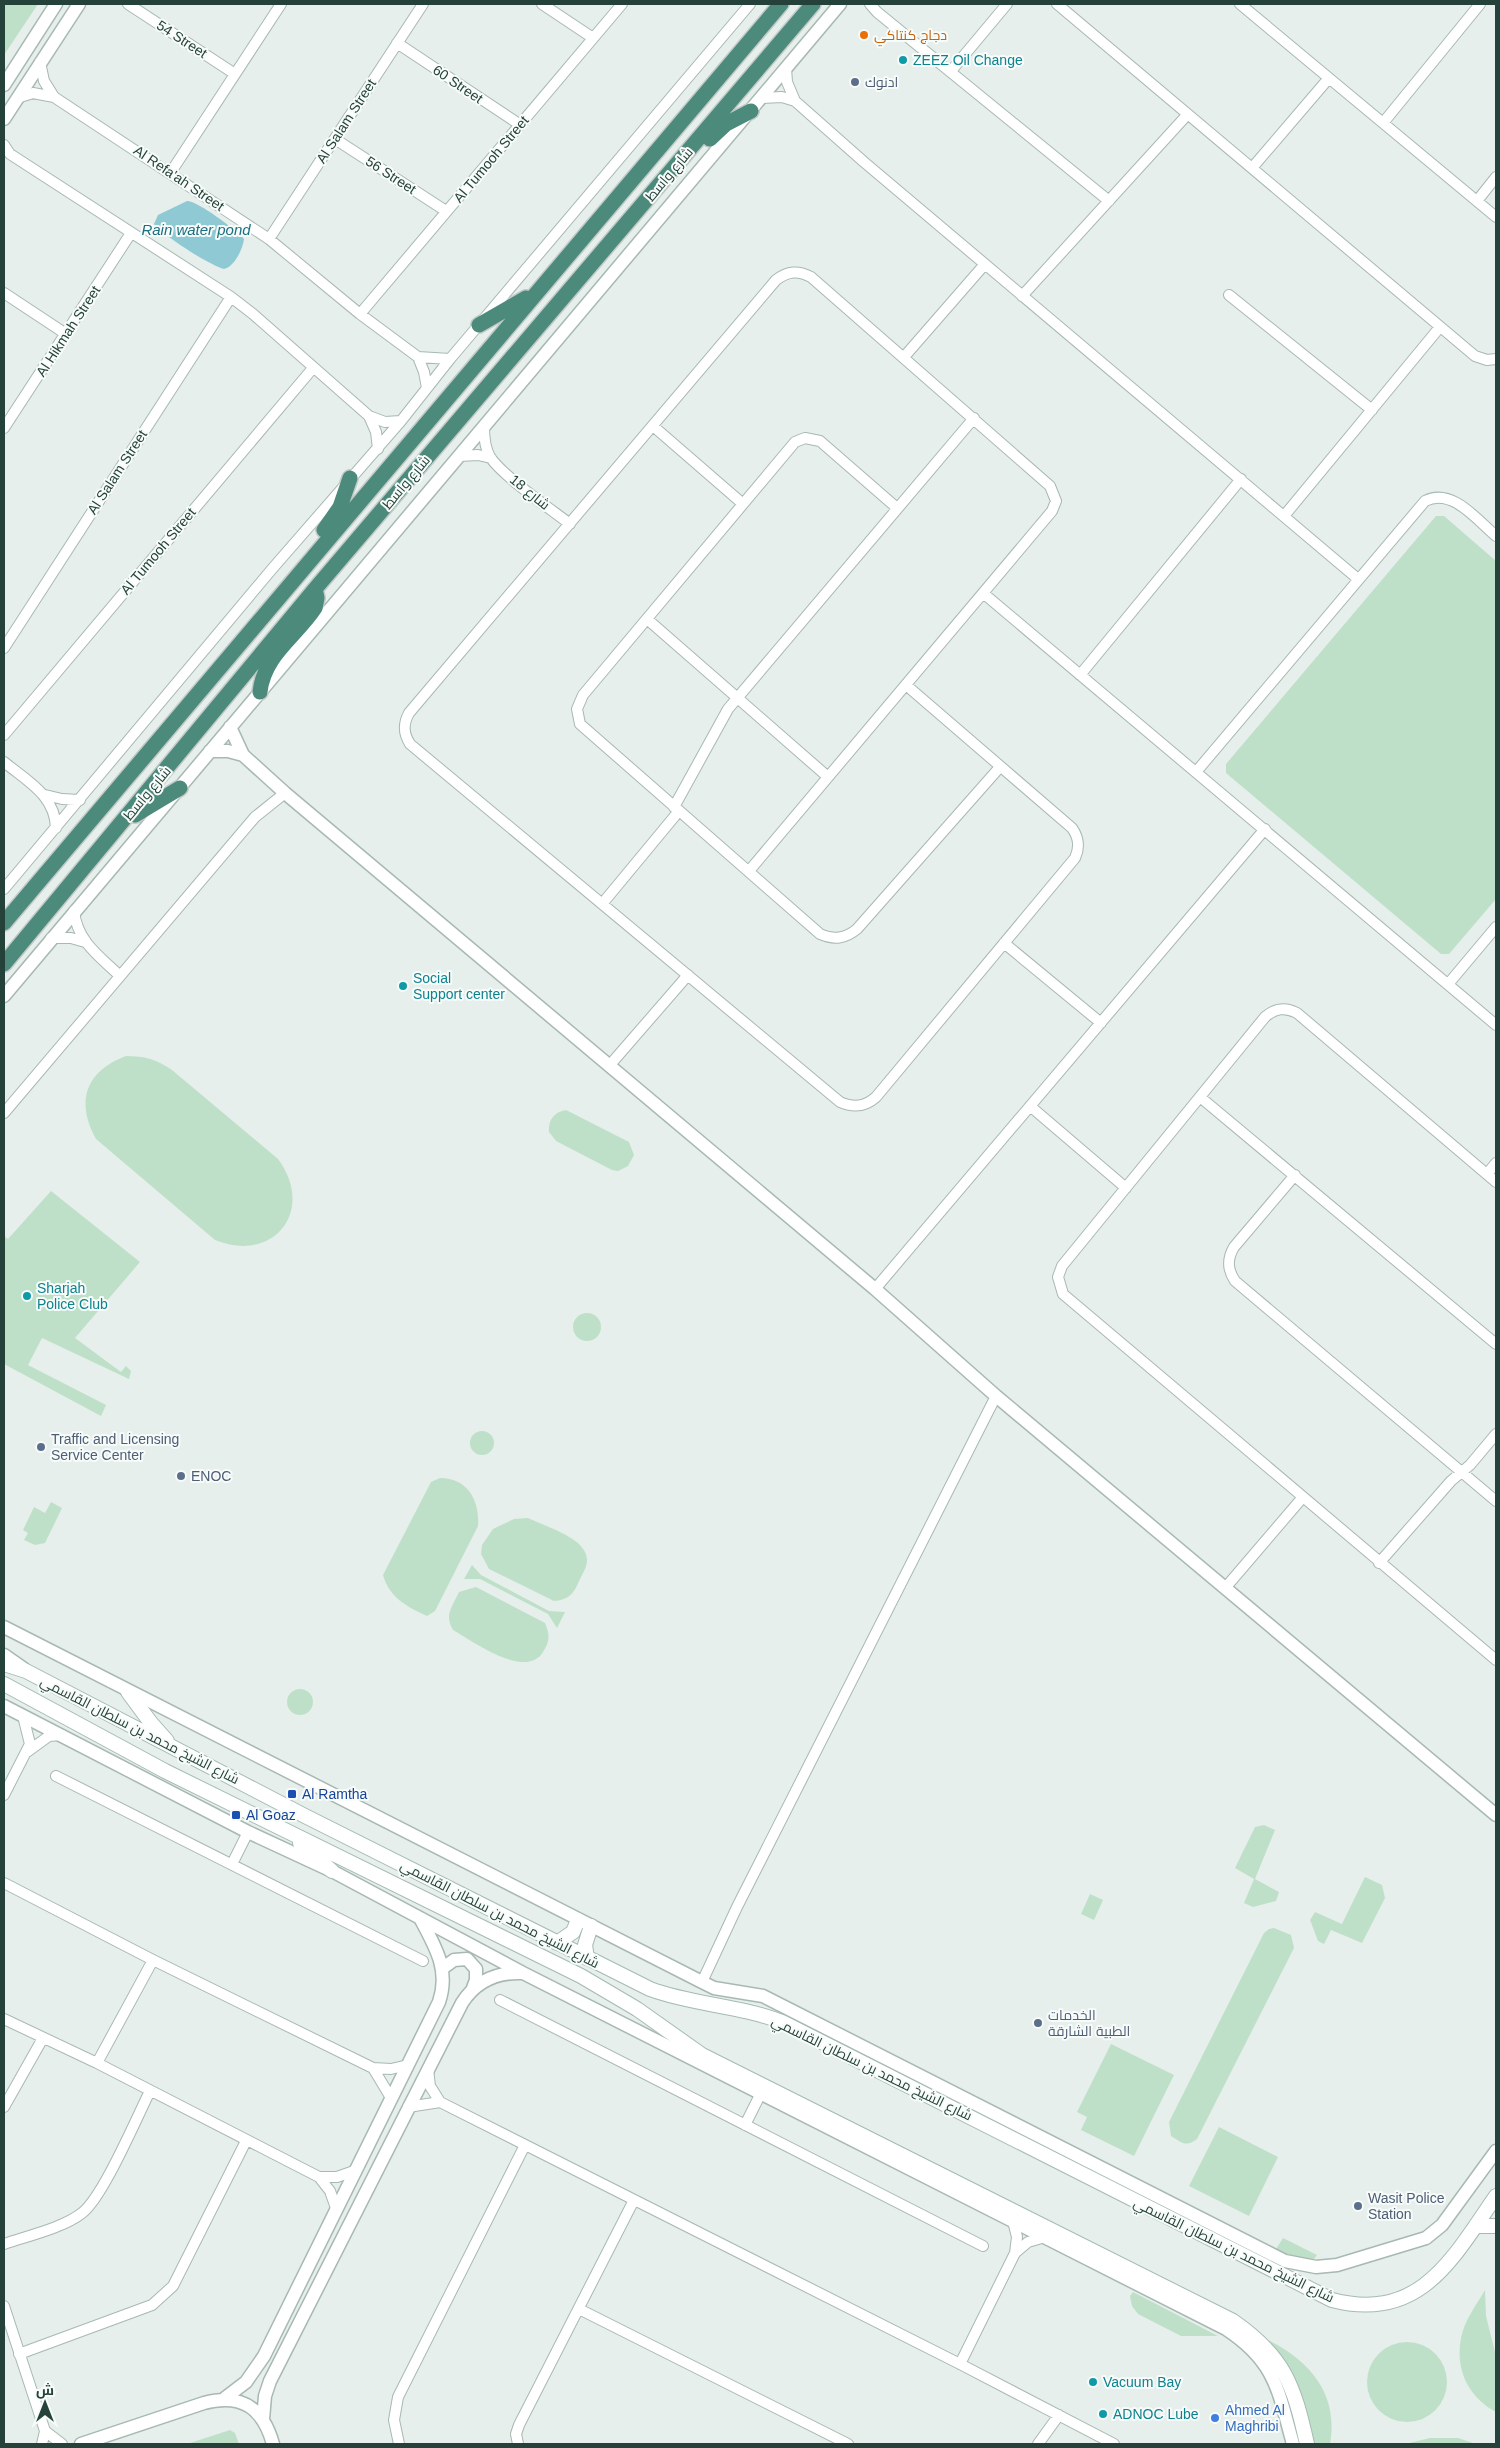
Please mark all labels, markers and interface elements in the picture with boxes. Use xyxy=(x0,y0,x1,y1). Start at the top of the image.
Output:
street label: 54 Street xyxy=(154,17,210,61)
place label: دجاج كنتاكي xyxy=(874,27,947,47)
marker: دجاج كنتاكي xyxy=(858,29,870,41)
place label: ZEEZ Oil Change xyxy=(913,52,1023,68)
marker: ZEEZ Oil Change xyxy=(897,54,909,66)
street label: 60 Street xyxy=(430,61,486,107)
place label: ادنوك xyxy=(865,74,898,90)
street label: Al Salam Street xyxy=(313,76,379,166)
marker: ادنوك xyxy=(849,76,861,88)
street label: Al Tumooh Street xyxy=(450,112,532,206)
street label: Al Refa'ah Street xyxy=(131,142,227,214)
street label: شارع واسط xyxy=(642,144,697,205)
street label: 56 Street xyxy=(363,153,419,197)
water label: Rain water pond xyxy=(141,221,251,238)
street label: Al Hikmah Street xyxy=(33,283,103,379)
street label: Al Salam Street xyxy=(84,427,150,517)
street label: شارع واسط xyxy=(379,452,434,513)
street label: شارع 18 xyxy=(506,471,553,514)
street label: Al Tumooh Street xyxy=(117,504,199,598)
street label: شارع واسط xyxy=(120,763,175,824)
place label: Social Support center xyxy=(413,970,505,1002)
marker: Social Support center xyxy=(397,980,409,992)
place label: Sharjah Police Club xyxy=(37,1280,108,1312)
marker: Sharjah Police Club xyxy=(21,1290,33,1302)
place label: Traffic and Licensing Service Center xyxy=(51,1431,179,1463)
marker: Traffic and Licensing Service Center xyxy=(35,1441,47,1453)
place label: ENOC xyxy=(191,1468,231,1484)
marker: ENOC xyxy=(175,1470,187,1482)
street label: شارع الشيخ محمد بن سلطان القاسمي xyxy=(36,1673,242,1791)
place label: Al Ramtha xyxy=(302,1786,368,1802)
marker: Al Ramtha xyxy=(286,1788,298,1800)
place label: Al Goaz xyxy=(246,1807,296,1823)
marker: Al Goaz xyxy=(230,1809,242,1821)
street label: شارع الشيخ محمد بن سلطان القاسمي xyxy=(396,1857,602,1975)
place label: الخدمات الطبية الشارقة xyxy=(1048,2007,1130,2039)
street label: شارع الشيخ محمد بن سلطان القاسمي xyxy=(767,2012,975,2127)
marker: الخدمات الطبية الشارقة xyxy=(1032,2017,1044,2029)
place label: Wasit Police Station xyxy=(1368,2190,1445,2222)
street label: شارع الشيخ محمد بن سلطان القاسمي xyxy=(1129,2194,1337,2309)
marker: Wasit Police Station xyxy=(1352,2200,1364,2212)
place label: Vacuum Bay xyxy=(1103,2374,1181,2390)
marker: Vacuum Bay xyxy=(1087,2376,1099,2388)
north arrow xyxy=(20,2378,70,2428)
text: ش xyxy=(36,2382,54,2399)
place label: Ahmed Al Maghribi xyxy=(1225,2402,1285,2434)
place label: ADNOC Lube xyxy=(1113,2406,1199,2422)
marker: ADNOC Lube xyxy=(1097,2408,1109,2420)
marker: Ahmed Al Maghribi xyxy=(1209,2412,1221,2424)

